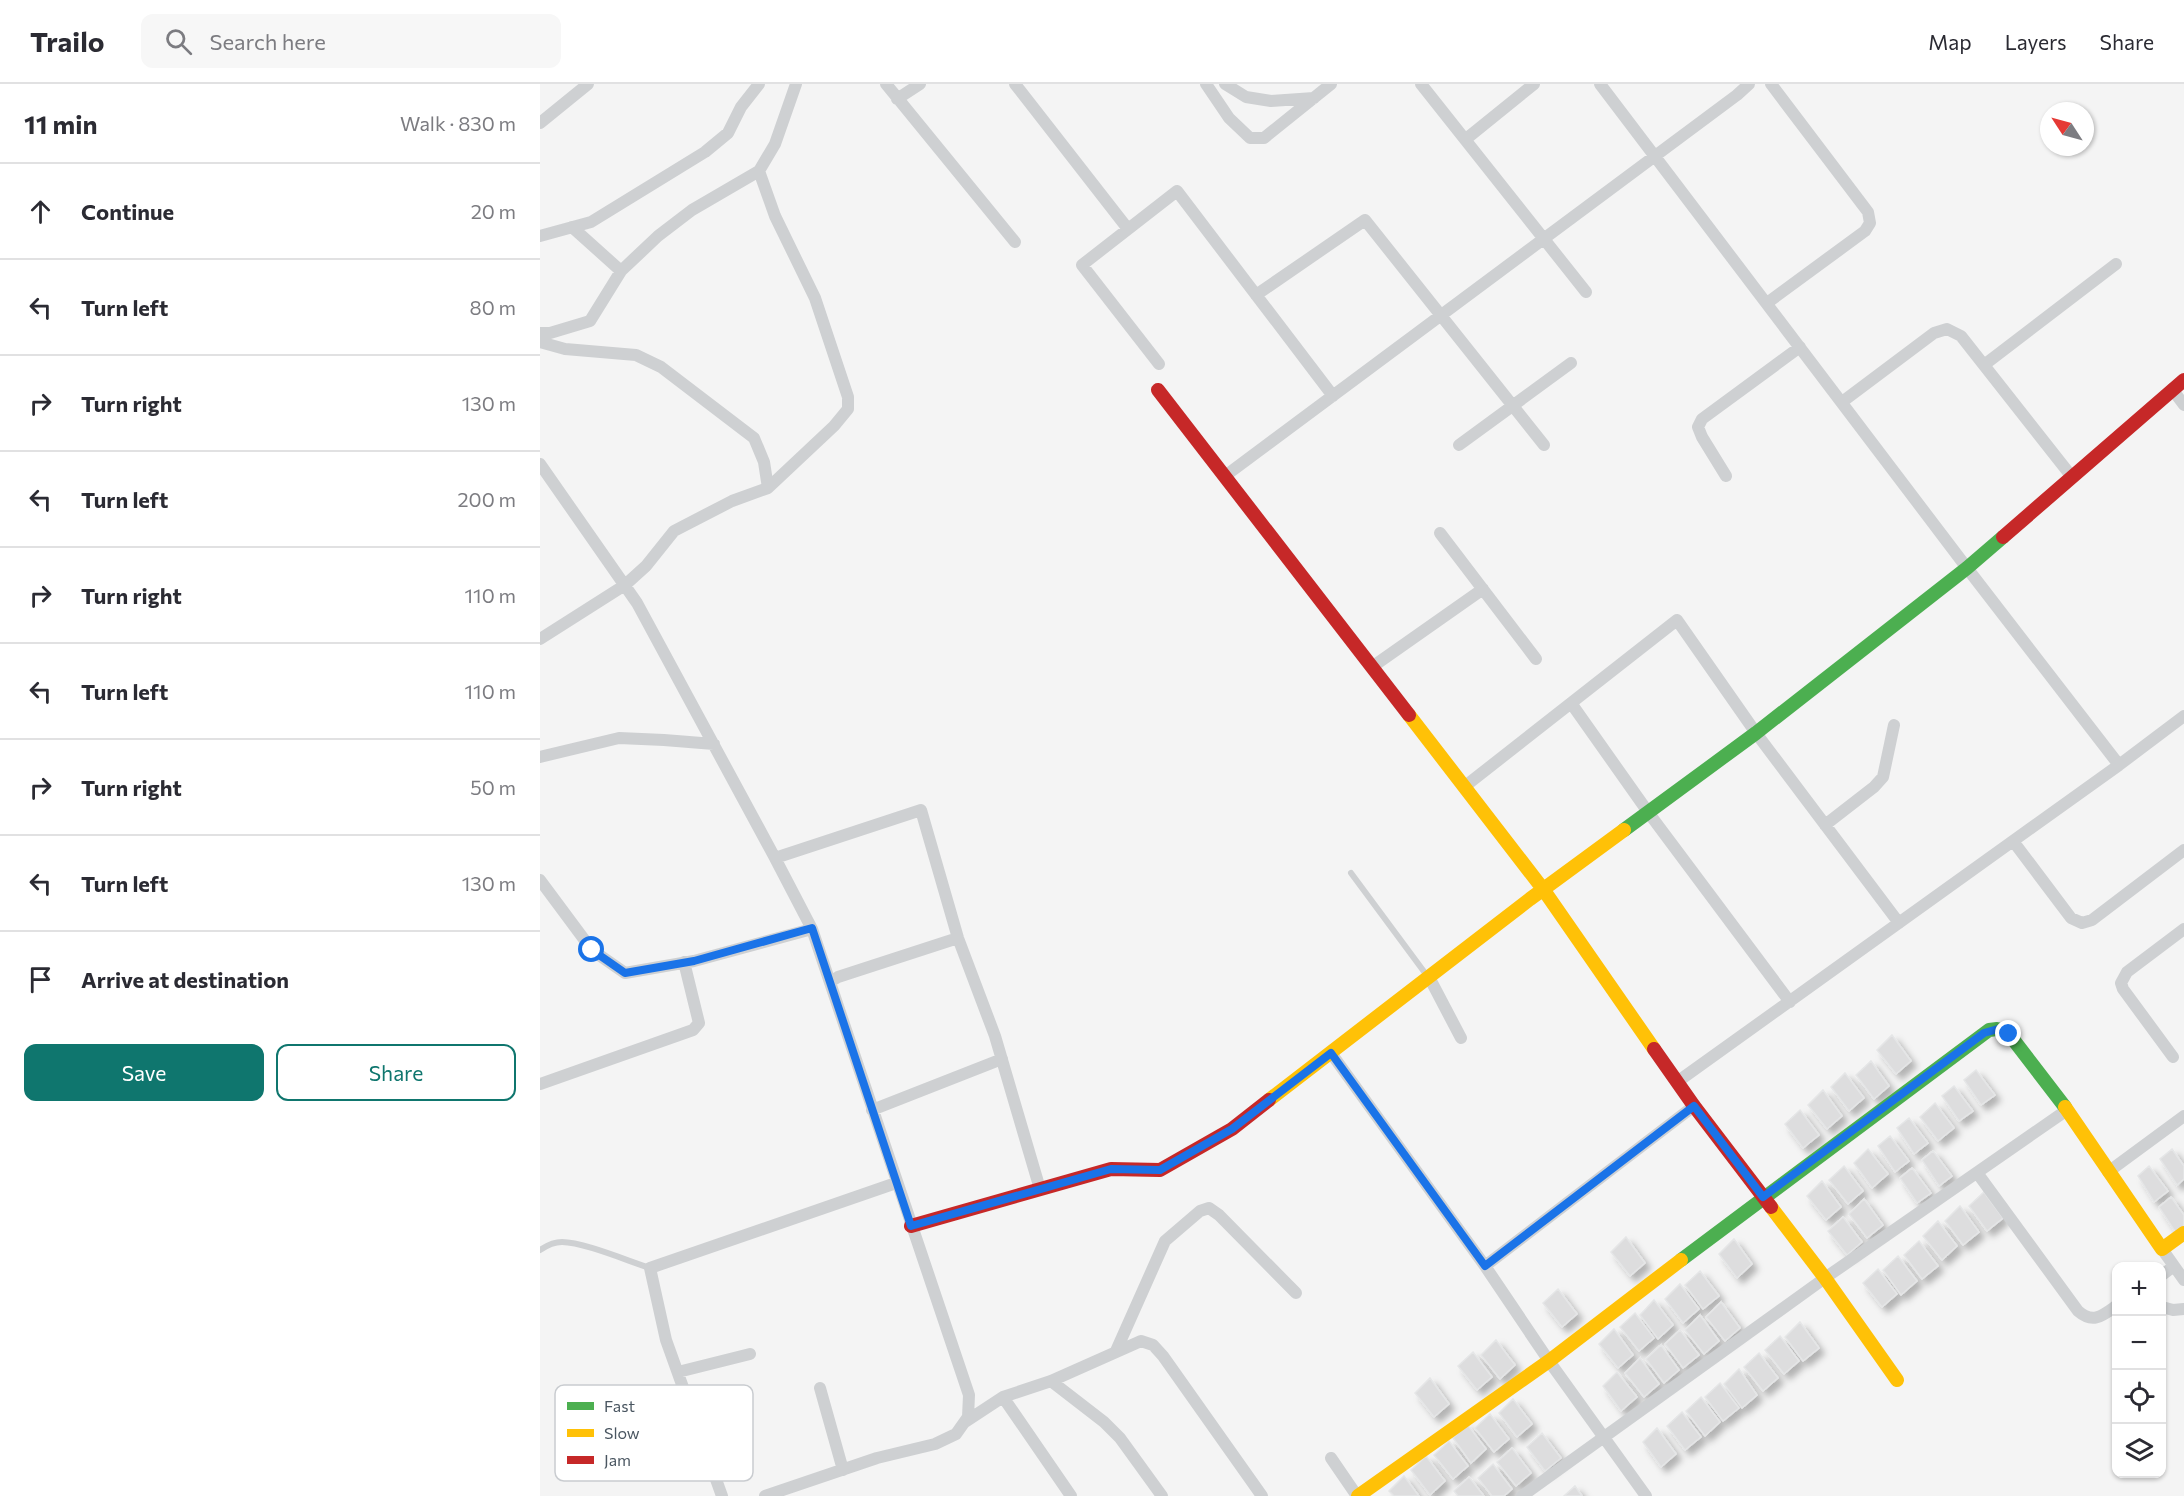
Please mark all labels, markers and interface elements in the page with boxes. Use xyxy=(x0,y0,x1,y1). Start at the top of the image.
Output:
search box xyxy=(141,14,561,68)
text: Trailo xyxy=(30,24,105,58)
icon: search xyxy=(162,25,195,58)
text: Search here xyxy=(210,28,326,55)
text: Map xyxy=(1928,29,1972,54)
text: Layers xyxy=(2005,29,2067,54)
text: Share xyxy=(2100,29,2154,54)
north arrow xyxy=(2040,102,2094,156)
text: 11 min xyxy=(24,108,97,139)
text: Walk · 830 m xyxy=(400,111,516,135)
icon: ahead xyxy=(24,195,57,228)
text: Continue xyxy=(81,198,174,225)
text: 20 m xyxy=(471,199,516,223)
icon: left xyxy=(24,291,57,324)
text: Turn left xyxy=(81,294,168,321)
text: 80 m xyxy=(470,295,516,319)
icon: right xyxy=(24,387,57,420)
text: Turn right xyxy=(81,390,182,417)
text: 130 m xyxy=(462,391,516,415)
icon: left xyxy=(24,483,57,516)
text: Turn left xyxy=(81,486,168,513)
text: 200 m xyxy=(458,487,516,511)
icon: right xyxy=(24,579,57,612)
text: Turn right xyxy=(81,582,182,609)
text: 110 m xyxy=(465,583,516,607)
icon: left xyxy=(24,675,57,708)
text: Turn left xyxy=(81,678,168,705)
text: 110 m xyxy=(465,679,516,703)
icon: right xyxy=(24,771,57,804)
text: Turn right xyxy=(81,774,182,801)
text: 50 m xyxy=(470,775,516,799)
icon: left xyxy=(24,867,57,900)
text: Turn left xyxy=(81,870,168,897)
text: 130 m xyxy=(462,871,516,895)
route start xyxy=(578,936,604,962)
icon: arrive xyxy=(24,963,57,996)
text: Arrive at destination xyxy=(81,966,289,993)
route end xyxy=(1995,1020,2021,1046)
button: Save xyxy=(24,1044,264,1101)
button: Share xyxy=(276,1044,516,1101)
map controls xyxy=(2112,1262,2166,1478)
button: + xyxy=(2112,1262,2166,1316)
button: − xyxy=(2112,1316,2166,1370)
button: locate xyxy=(2112,1370,2166,1424)
legend xyxy=(555,1385,753,1481)
text: Fast xyxy=(604,1396,635,1415)
text: Slow xyxy=(604,1423,640,1442)
button: layers xyxy=(2112,1424,2166,1478)
text: Jam xyxy=(604,1450,631,1469)

